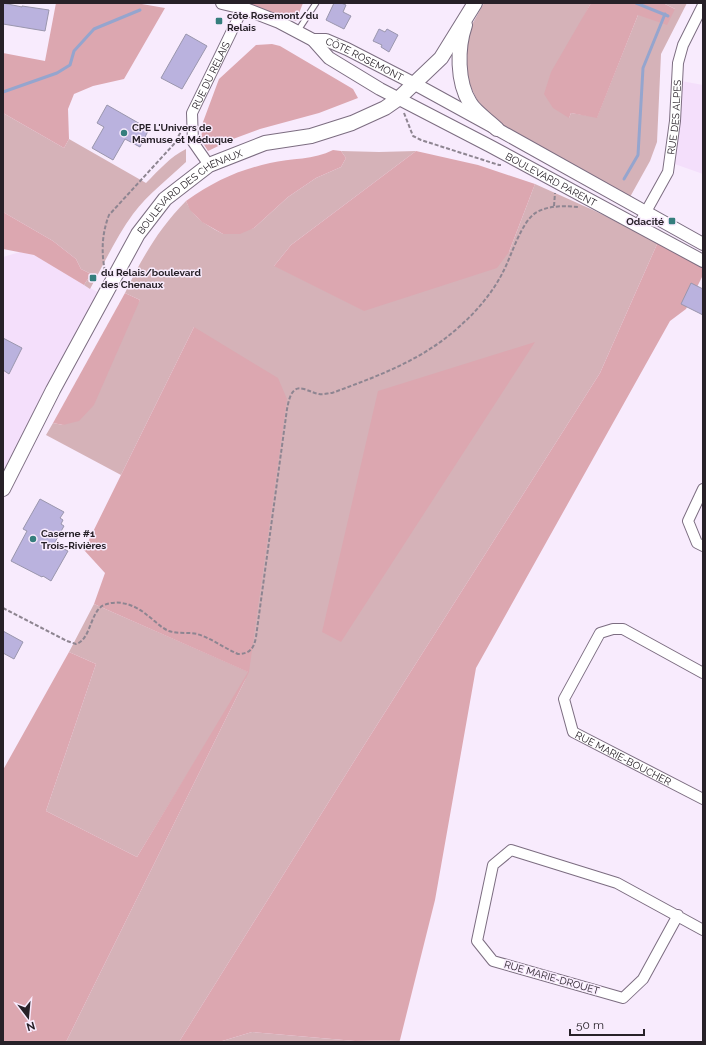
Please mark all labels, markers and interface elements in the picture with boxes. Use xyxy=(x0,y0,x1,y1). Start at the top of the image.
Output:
place label: côte Rosemont/du Relais xyxy=(227,10,319,33)
marker: côte Rosemont/du Relais xyxy=(214,16,224,26)
street label: CÔTE ROSEMONT xyxy=(324,36,405,83)
street label: RUE DU RELAIS xyxy=(190,40,232,111)
street label: RUE DES ALPES xyxy=(665,79,683,155)
place label: CPE L'Univers de Mamuse et Méduque xyxy=(132,122,233,145)
marker: CPE L'Univers de Mamuse et Méduque xyxy=(119,128,129,138)
street label: BOULEVARD DES CHENAUX xyxy=(135,147,245,236)
street label: BOULEVARD PARENT xyxy=(504,150,598,209)
place label: Odacité xyxy=(626,216,664,227)
marker: Odacité xyxy=(667,216,677,226)
place label: du Relais/boulevard des Chenaux xyxy=(101,267,201,290)
marker: du Relais/boulevard des Chenaux xyxy=(88,273,98,283)
place label: Caserne #1 Trois-Rivières xyxy=(41,528,106,551)
marker: Caserne #1 Trois-Rivières xyxy=(28,534,38,544)
street label: RUE MARIE-BOUCHER xyxy=(573,729,673,788)
street label: RUE MARIE-DROUET xyxy=(503,959,601,996)
north arrow xyxy=(8,997,48,1037)
scale bar xyxy=(570,1011,644,1037)
text: 50 m xyxy=(576,1018,604,1032)
text: N xyxy=(25,1019,36,1034)

